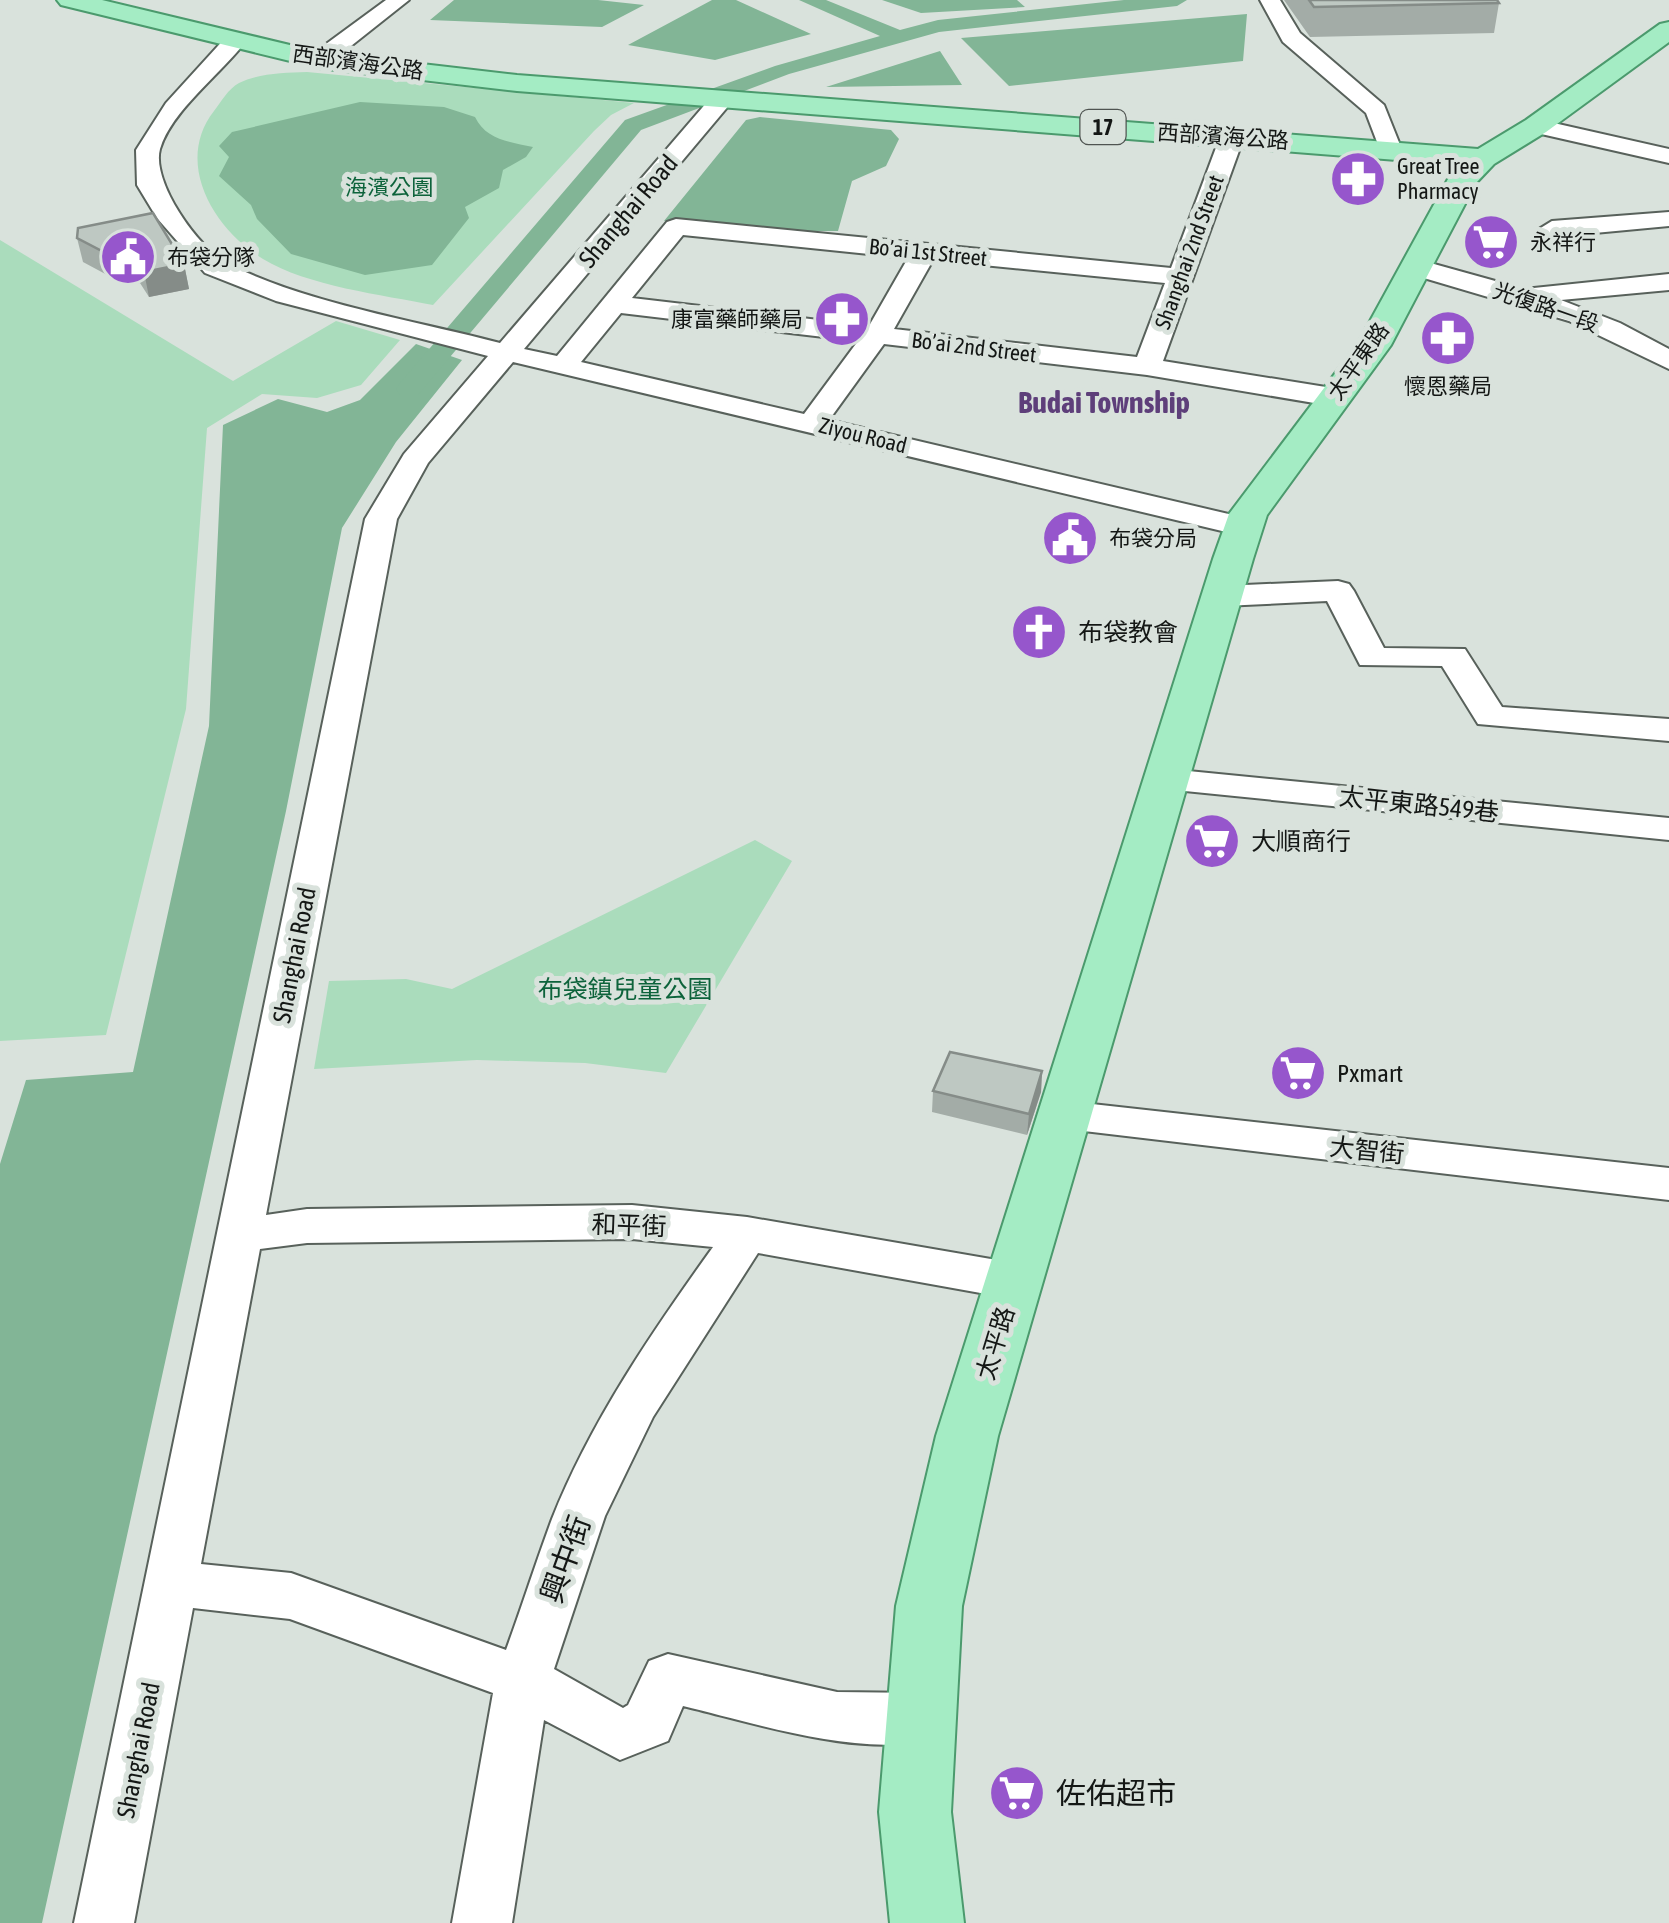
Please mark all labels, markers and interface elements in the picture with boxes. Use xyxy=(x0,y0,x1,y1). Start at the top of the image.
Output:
street label: 西部濱海公路 xyxy=(291,40,425,84)
road number: 17 xyxy=(1080,110,1126,144)
street label: 西部濱海公路 xyxy=(1156,118,1290,154)
street label: Shanghai Road xyxy=(573,149,683,273)
pharmacy icon: Great Tree Pharmacy xyxy=(1328,149,1388,209)
place label: Great Tree Pharmacy xyxy=(1397,153,1479,204)
street label: Shanghai 2nd Street xyxy=(1149,171,1229,333)
park label: 海濱公園 xyxy=(345,174,433,200)
supermarket icon: 永祥行 xyxy=(1461,212,1521,272)
public building icon: 布袋分隊 xyxy=(98,227,158,287)
place label: 永祥行 xyxy=(1530,229,1596,255)
street label: Bo’ai 1st Street xyxy=(868,233,988,271)
place label: 布袋分隊 xyxy=(167,244,255,270)
street label: 光復路一段 xyxy=(1490,277,1602,337)
pharmacy icon: 康富藥師藥局 xyxy=(812,289,872,349)
place label: 康富藥師藥局 xyxy=(671,306,803,332)
pharmacy icon: 懷恩藥局 xyxy=(1418,308,1478,368)
street label: 太平東路 xyxy=(1322,317,1394,405)
street label: Bo’ai 2nd Street xyxy=(910,326,1038,368)
place label: 懷恩藥局 xyxy=(1404,373,1492,399)
district label: Budai Township xyxy=(1018,385,1190,419)
street label: Ziyou Road xyxy=(816,412,910,458)
public building icon: 布袋分局 xyxy=(1040,508,1100,568)
place label: 布袋分局 xyxy=(1109,525,1197,551)
church icon: 布袋教會 xyxy=(1009,602,1069,662)
place label: 布袋教會 xyxy=(1078,618,1178,646)
street label: 太平東路549巷 xyxy=(1338,782,1500,826)
supermarket icon: 大順商行 xyxy=(1182,811,1242,871)
place label: 大順商行 xyxy=(1251,827,1351,855)
street label: Shanghai Road xyxy=(267,885,321,1025)
park label: 布袋鎮兒童公園 xyxy=(537,975,713,1003)
supermarket icon: Pxmart xyxy=(1268,1043,1328,1103)
place label: Pxmart xyxy=(1337,1059,1403,1087)
street label: 大智街 xyxy=(1328,1132,1406,1168)
street label: 和平街 xyxy=(591,1210,667,1240)
street label: 太平路 xyxy=(971,1303,1019,1383)
street label: 興中街 xyxy=(534,1511,596,1607)
street label: Shanghai Road xyxy=(111,1680,165,1820)
supermarket icon: 佐佑超市 xyxy=(987,1763,1047,1823)
place label: 佐佑超市 xyxy=(1056,1776,1176,1810)

